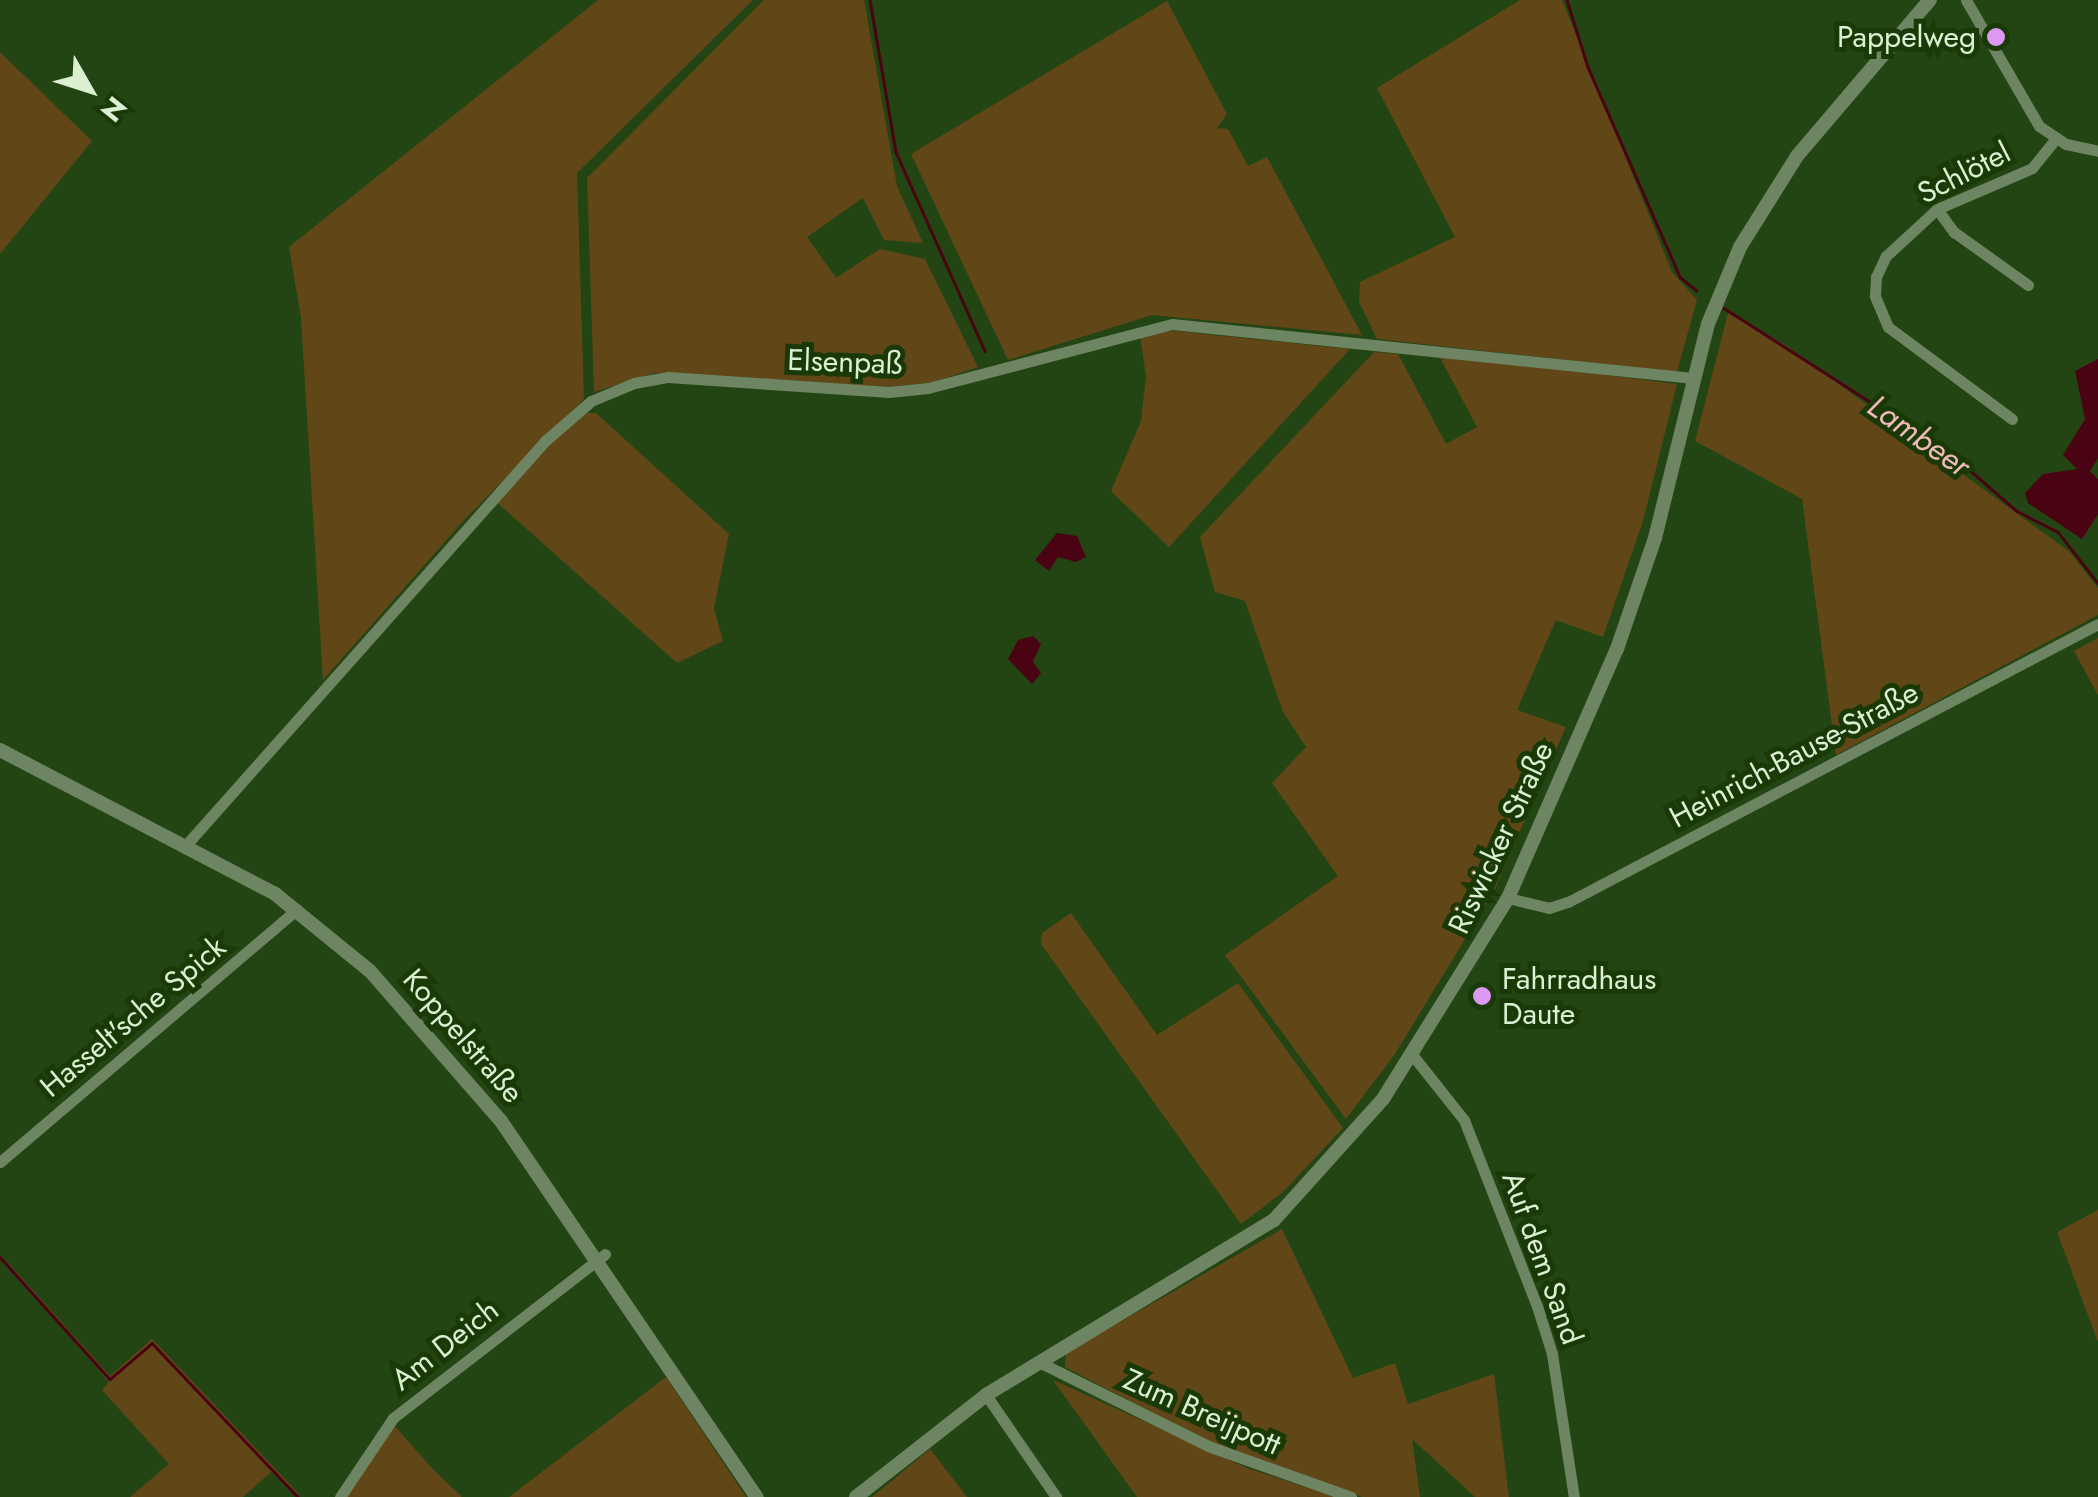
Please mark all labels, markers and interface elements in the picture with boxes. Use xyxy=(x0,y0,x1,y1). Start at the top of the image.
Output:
place label: Pappelweg xyxy=(1837,19,1976,55)
marker: Pappelweg xyxy=(1985,26,2007,48)
north arrow xyxy=(40,40,140,140)
text: N xyxy=(91,88,137,131)
street label: Schlötel xyxy=(1912,134,2016,212)
street label: Elsenpaß xyxy=(787,342,903,382)
water label: Lambeer xyxy=(1860,387,1978,485)
street label: Heinrich-Bause-Straße xyxy=(1664,674,1924,836)
street label: Riswicker Straße xyxy=(1441,736,1561,940)
street label: Hasselt'sche Spick xyxy=(33,929,233,1105)
place label: Fahrradhaus Daute xyxy=(1502,961,1656,1032)
street label: Koppelstraße xyxy=(395,962,531,1110)
marker: Fahrradhaus Daute xyxy=(1471,985,1493,1007)
street label: Auf dem Sand xyxy=(1494,1167,1590,1349)
street label: Am Deich xyxy=(384,1292,506,1398)
street label: Zum Breijpott xyxy=(1118,1361,1286,1463)

